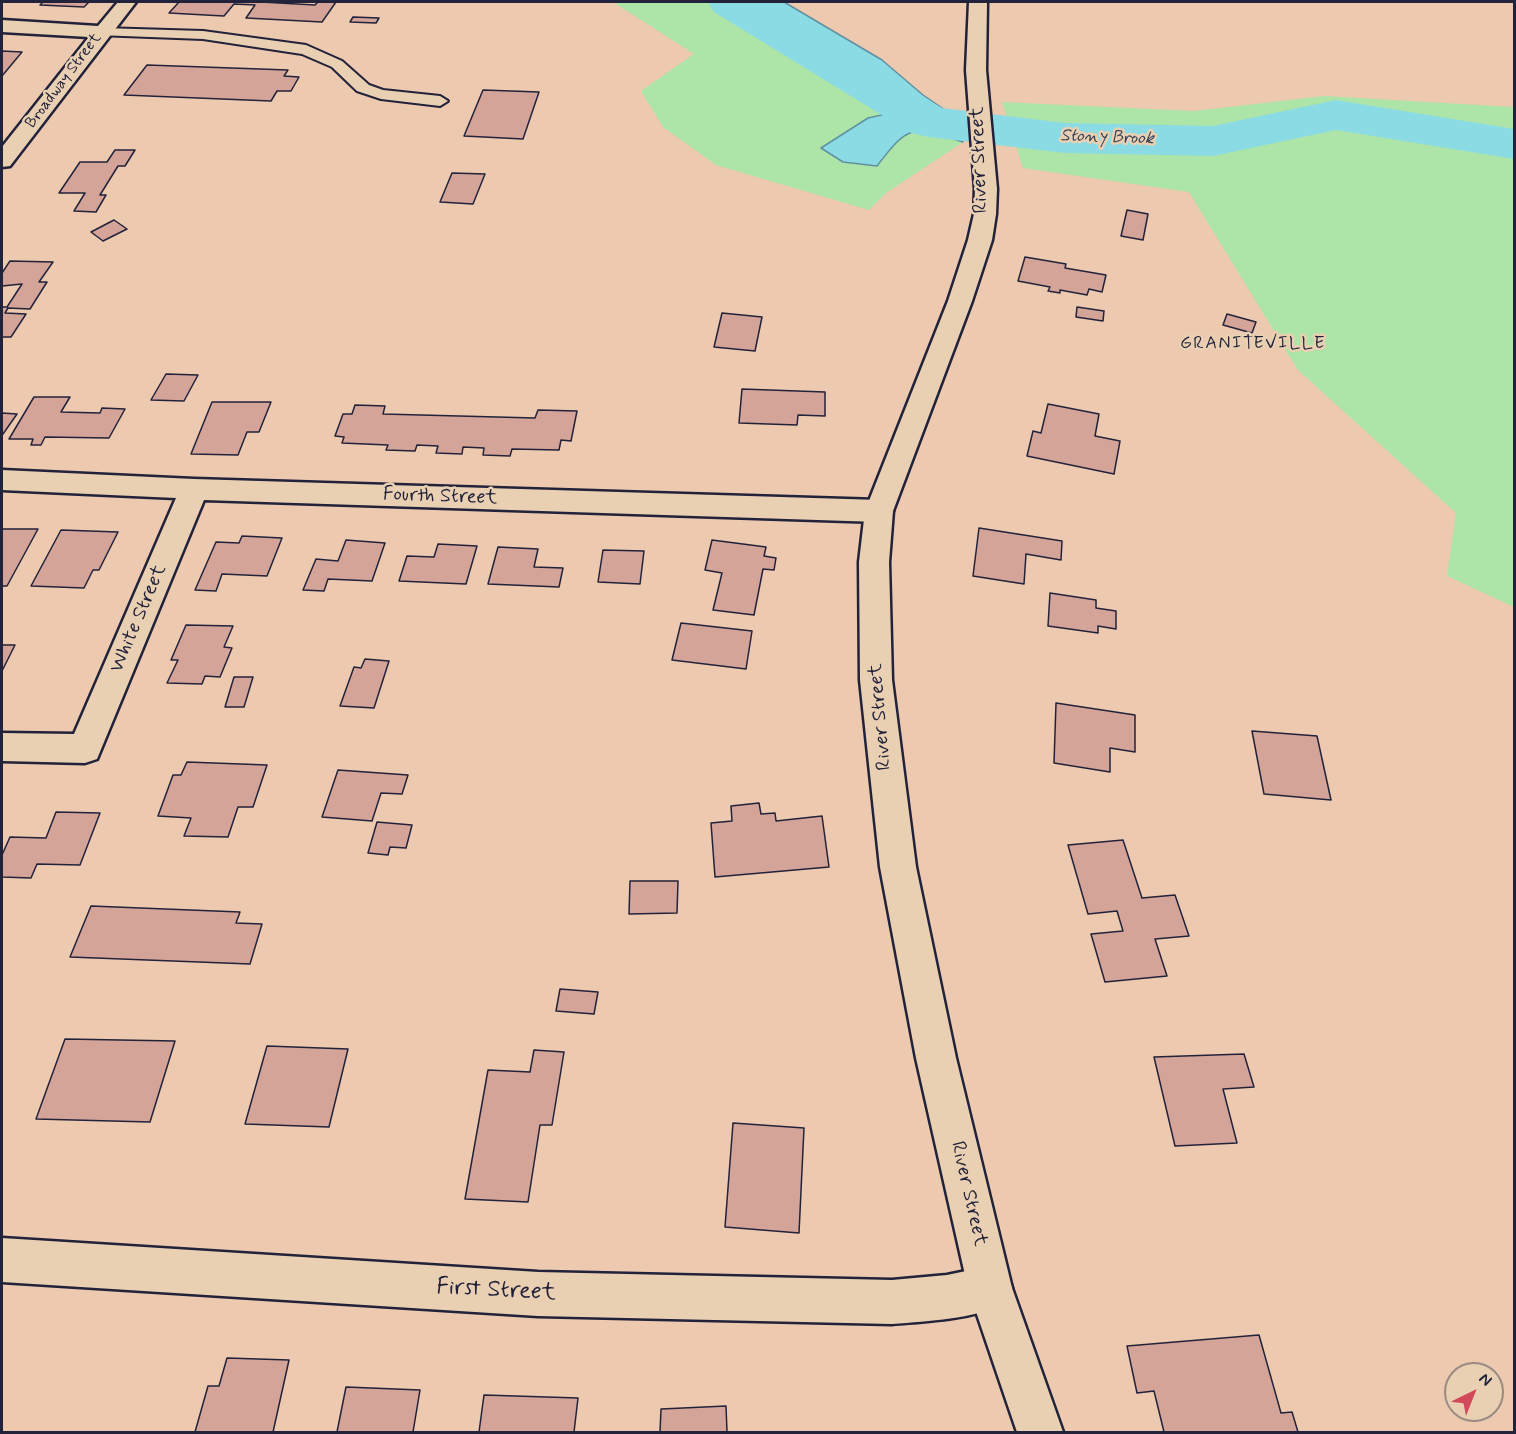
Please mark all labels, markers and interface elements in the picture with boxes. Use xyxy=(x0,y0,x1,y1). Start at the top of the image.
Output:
street label: Broadway Street xyxy=(22,30,106,132)
street label: River Street xyxy=(966,106,994,214)
water label: Stony Brook xyxy=(1060,126,1154,150)
district label: GRANITEVILLE xyxy=(1178,333,1328,355)
street label: Fourth Street xyxy=(382,483,498,511)
street label: White Street xyxy=(106,561,172,677)
street label: River Street xyxy=(864,663,898,771)
street label: River Street xyxy=(944,1139,992,1249)
street label: First Street xyxy=(435,1273,557,1309)
north arrow xyxy=(1444,1362,1504,1422)
text: N xyxy=(1474,1369,1496,1391)

